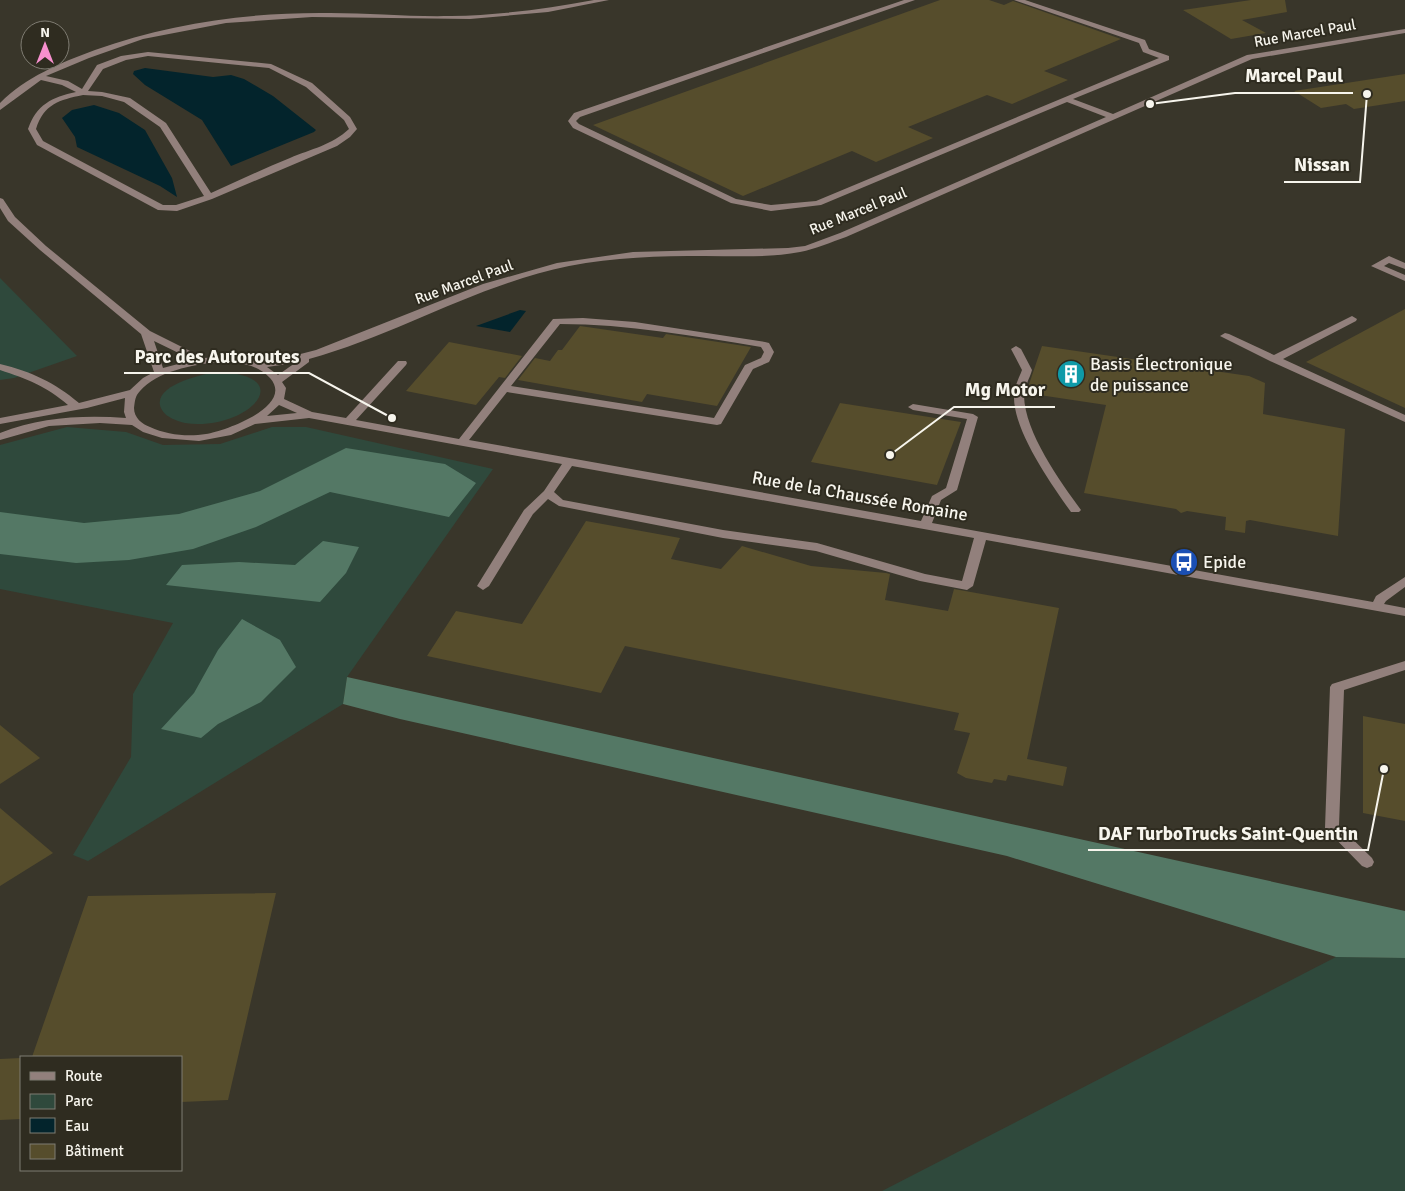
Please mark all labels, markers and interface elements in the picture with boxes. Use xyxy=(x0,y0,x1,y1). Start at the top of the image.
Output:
street label: Rue Marcel Paul xyxy=(1253,15,1357,51)
north arrow xyxy=(20,20,70,70)
text: N xyxy=(40,24,50,41)
callout: Marcel Paul xyxy=(1235,59,1353,93)
text: Marcel Paul xyxy=(1245,64,1343,88)
callout: Nissan xyxy=(1284,148,1360,182)
text: Nissan xyxy=(1294,153,1350,177)
street label: Rue Marcel Paul xyxy=(807,183,909,239)
street label: Rue Marcel Paul xyxy=(412,256,516,308)
callout: Parc des Autoroutes xyxy=(124,339,309,373)
text: Parc des Autoroutes xyxy=(135,345,299,369)
place label: Basis Électronique de puissance xyxy=(1090,353,1232,396)
building icon: Basis Électronique de puissance xyxy=(1056,359,1086,389)
callout: Mg Motor xyxy=(954,373,1055,407)
text: Mg Motor xyxy=(965,378,1046,402)
street label: Rue de la Chaussée Romaine xyxy=(750,466,970,526)
bus stop icon: Epide xyxy=(1169,547,1199,577)
place label: Epide xyxy=(1203,551,1246,573)
callout: DAF TurboTrucks Saint-Quentin xyxy=(1088,816,1368,850)
text: DAF TurboTrucks Saint-Quentin xyxy=(1098,822,1358,846)
legend xyxy=(20,1056,182,1171)
text: Route xyxy=(65,1067,102,1085)
text: Parc xyxy=(65,1092,93,1110)
text: Eau xyxy=(65,1117,89,1135)
text: Bâtiment xyxy=(65,1142,124,1160)

